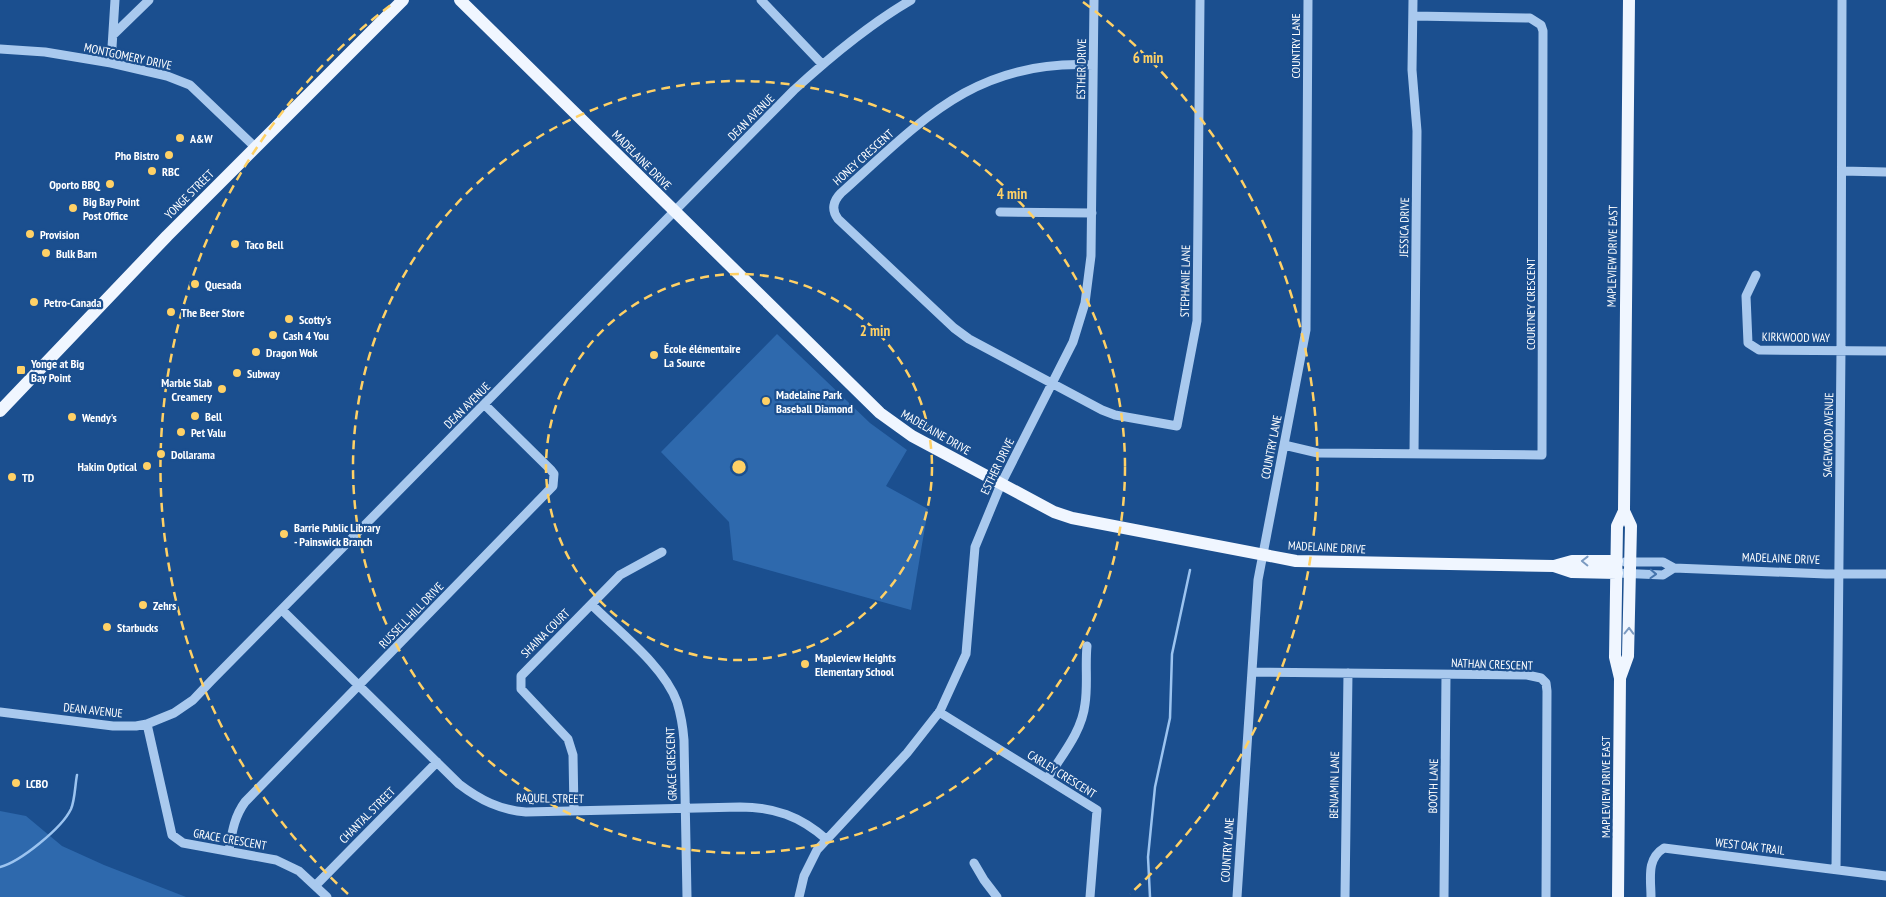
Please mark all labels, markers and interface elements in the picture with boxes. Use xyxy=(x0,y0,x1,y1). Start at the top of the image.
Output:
street label: COUNTRY LANE xyxy=(1288,13,1303,79)
street label: ESTHER DRIVE xyxy=(1073,38,1089,100)
street label: MONTGOMERY DRIVE xyxy=(83,39,173,73)
text: 6 min xyxy=(1133,48,1163,67)
street label: DEAN AVENUE xyxy=(725,91,777,143)
street label: HONEY CRESCENT xyxy=(830,125,897,188)
street label: MADELAINE DRIVE xyxy=(609,127,675,193)
place label: A&W xyxy=(189,131,213,146)
marker: A&W xyxy=(174,132,186,144)
place label: Pho Bistro xyxy=(115,148,160,163)
marker: Pho Bistro xyxy=(163,149,175,161)
place label: RBC xyxy=(162,164,180,179)
marker: RBC xyxy=(146,165,158,177)
street label: YONGE STREET xyxy=(161,166,217,222)
place label: Oporto BBQ xyxy=(49,177,100,192)
marker: Oporto BBQ xyxy=(104,178,116,190)
text: 4 min xyxy=(997,184,1027,203)
place label: Big Bay Point Post Office xyxy=(83,194,140,223)
street label: JESSICA DRIVE xyxy=(1396,197,1412,258)
marker: Big Bay Point Post Office xyxy=(67,202,79,214)
street label: MAPLEVIEW DRIVE EAST xyxy=(1604,204,1620,307)
place label: Provision xyxy=(40,227,79,242)
marker: Provision xyxy=(24,228,36,240)
place label: Taco Bell xyxy=(245,237,283,252)
marker: Taco Bell xyxy=(229,238,241,250)
street label: STEPHANIE LANE xyxy=(1177,245,1193,317)
place label: Bulk Barn xyxy=(56,246,97,261)
marker: Bulk Barn xyxy=(40,247,52,259)
street label: COURTNEY CRESCENT xyxy=(1523,257,1538,350)
place label: Quesada xyxy=(205,277,242,292)
marker: Quesada xyxy=(189,278,201,290)
place label: Petro-Canada xyxy=(44,295,101,310)
marker: Petro-Canada xyxy=(28,296,40,308)
place label: The Beer Store xyxy=(181,305,245,320)
marker: The Beer Store xyxy=(165,306,177,318)
place label: Scotty's xyxy=(299,312,331,327)
marker: Scotty's xyxy=(283,313,295,325)
text: 2 min xyxy=(860,321,890,340)
place label: Cash 4 You xyxy=(283,328,329,343)
marker: Cash 4 You xyxy=(267,329,279,341)
street label: KIRKWOOD WAY xyxy=(1762,329,1831,345)
place label: École élémentaire La Source xyxy=(664,341,741,370)
place label: Dragon Wok xyxy=(266,345,318,360)
marker: Dragon Wok xyxy=(250,346,262,358)
marker: École élémentaire La Source xyxy=(648,349,660,361)
place label: Yonge at Big Bay Point xyxy=(30,356,84,385)
marker: Yonge at Big Bay Point xyxy=(15,364,27,376)
place label: Subway xyxy=(247,366,280,381)
marker: Subway xyxy=(231,367,243,379)
place label: Marble Slab Creamery xyxy=(161,375,213,404)
street label: DEAN AVENUE xyxy=(441,379,493,431)
marker: Marble Slab Creamery xyxy=(216,383,228,395)
place label: Madelaine Park Baseball Diamond xyxy=(776,387,853,416)
street label: SAGEWOOD AVENUE xyxy=(1820,392,1836,478)
marker: Madelaine Park Baseball Diamond xyxy=(760,395,772,407)
street label: MADELAINE DRIVE xyxy=(898,406,974,458)
place label: Bell xyxy=(205,409,222,424)
place label: Wendy's xyxy=(81,410,117,425)
marker: Bell xyxy=(189,410,201,422)
marker: Wendy's xyxy=(66,411,78,423)
street label: COUNTRY LANE xyxy=(1257,414,1285,480)
place label: Pet Valu xyxy=(191,425,226,440)
marker: Pet Valu xyxy=(175,426,187,438)
street label: ESTHER DRIVE xyxy=(977,435,1017,497)
place label: Dollarama xyxy=(171,447,215,462)
marker: Dollarama xyxy=(155,448,167,460)
centre of rings xyxy=(730,458,748,476)
place label: Hakim Optical xyxy=(77,459,137,474)
marker: Hakim Optical xyxy=(141,460,153,472)
place label: TD xyxy=(22,470,35,485)
marker: TD xyxy=(6,471,18,483)
place label: Barrie Public Library - Painswick Branch xyxy=(294,520,380,549)
marker: Barrie Public Library - Painswick Branch xyxy=(278,528,290,540)
street label: MADELAINE DRIVE xyxy=(1288,537,1366,557)
street label: MADELAINE DRIVE xyxy=(1742,549,1820,567)
one-way arrow xyxy=(1581,556,1588,566)
one-way arrow xyxy=(1649,569,1657,580)
street label: RUSSELL HILL DRIVE xyxy=(376,579,446,651)
place label: Zehrs xyxy=(153,598,176,613)
marker: Zehrs xyxy=(137,599,149,611)
street label: SHAINA COURT xyxy=(517,605,573,661)
place label: Starbucks xyxy=(117,620,158,635)
marker: Starbucks xyxy=(101,621,113,633)
one-way arrow xyxy=(1624,627,1634,634)
place label: Mapleview Heights Elementary School xyxy=(815,650,896,679)
street label: NATHAN CRESCENT xyxy=(1451,655,1534,673)
marker: Mapleview Heights Elementary School xyxy=(799,658,811,670)
street label: DEAN AVENUE xyxy=(63,699,123,721)
street label: GRACE CRESCENT xyxy=(662,726,680,801)
street label: MAPLEVIEW DRIVE EAST xyxy=(1598,735,1613,838)
street label: CARLEY CRESCENT xyxy=(1025,747,1100,802)
street label: BENJAMIN LANE xyxy=(1326,751,1342,819)
street label: BOOTH LANE xyxy=(1425,758,1441,814)
place label: LCBO xyxy=(26,776,48,791)
marker: LCBO xyxy=(10,777,22,789)
street label: CHANTAL STREET xyxy=(336,783,399,846)
street label: RAQUEL STREET xyxy=(516,790,585,806)
street label: COUNTRY LANE xyxy=(1217,817,1237,883)
street label: GRACE CRESCENT xyxy=(192,825,268,853)
street label: WEST OAK TRAIL xyxy=(1714,834,1786,858)

